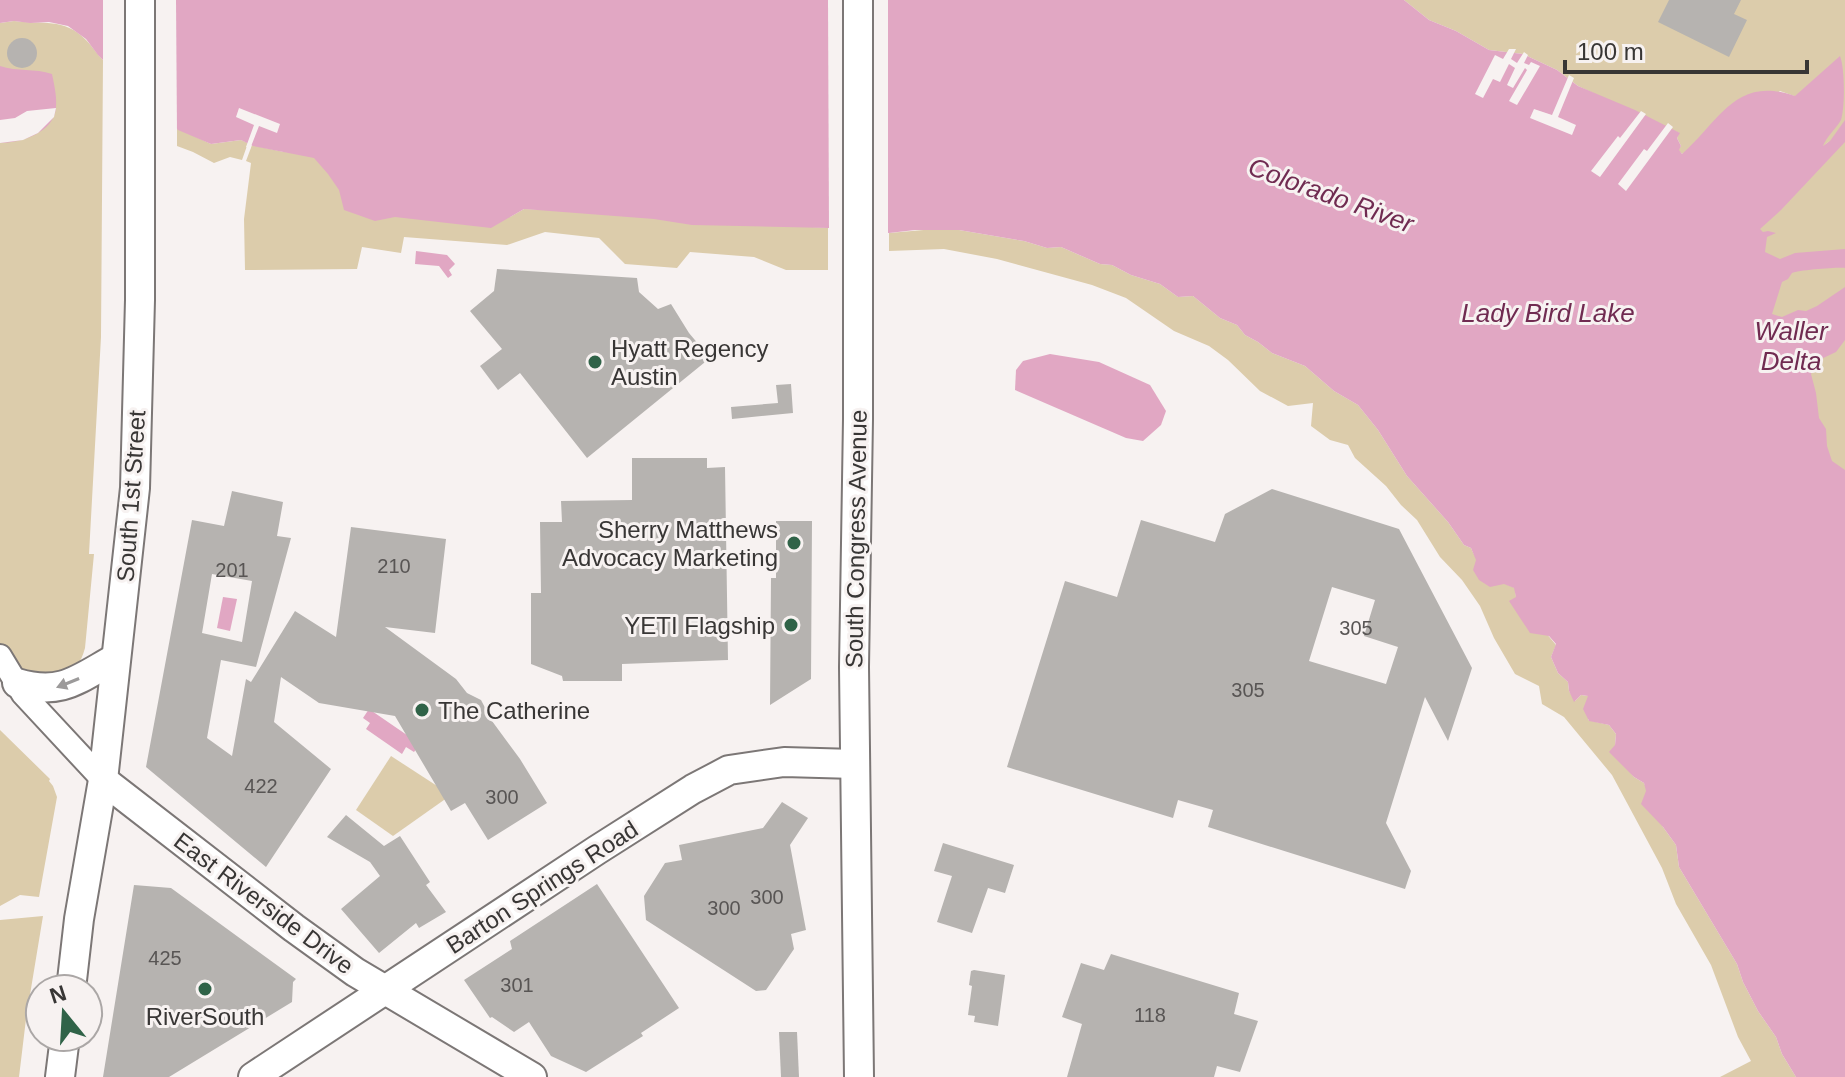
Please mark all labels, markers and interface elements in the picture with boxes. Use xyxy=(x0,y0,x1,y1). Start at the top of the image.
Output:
scale bar xyxy=(1565,24,1807,74)
text: 100 m xyxy=(1577,38,1644,65)
water label: Colorado River xyxy=(1244,151,1419,239)
water label: Lady Bird Lake xyxy=(1461,298,1635,328)
water label: Waller Delta xyxy=(1754,316,1829,376)
place label: Hyatt Regency Austin xyxy=(611,335,768,390)
marker: Hyatt Regency Austin xyxy=(586,353,604,371)
street label: South 1st Street xyxy=(112,409,150,583)
street label: South Congress Avenue xyxy=(840,410,872,668)
place label: Sherry Matthews Advocacy Marketing xyxy=(562,516,778,571)
marker: Sherry Matthews Advocacy Marketing xyxy=(785,534,803,552)
house number: 210 xyxy=(377,555,411,577)
house number: 201 xyxy=(215,559,249,581)
place label: YETI Flagship xyxy=(624,612,775,639)
marker: YETI Flagship xyxy=(782,616,800,634)
house number: 305 xyxy=(1339,617,1373,639)
one-way arrow xyxy=(56,677,80,690)
house number: 305 xyxy=(1231,679,1265,701)
place label: The Catherine xyxy=(438,697,590,724)
marker: The Catherine xyxy=(413,701,431,719)
house number: 422 xyxy=(244,775,278,797)
house number: 300 xyxy=(485,786,519,808)
street label: Barton Springs Road xyxy=(441,815,643,959)
street label: East Riverside Drive xyxy=(169,827,359,979)
house number: 300 xyxy=(750,886,784,908)
house number: 300 xyxy=(707,897,741,919)
house number: 425 xyxy=(148,947,182,969)
north arrow xyxy=(24,973,104,1053)
house number: 301 xyxy=(500,974,534,996)
text: N xyxy=(47,980,69,1009)
marker: RiverSouth xyxy=(196,980,214,998)
place label: RiverSouth xyxy=(146,1003,264,1030)
house number: 118 xyxy=(1134,1004,1166,1026)

